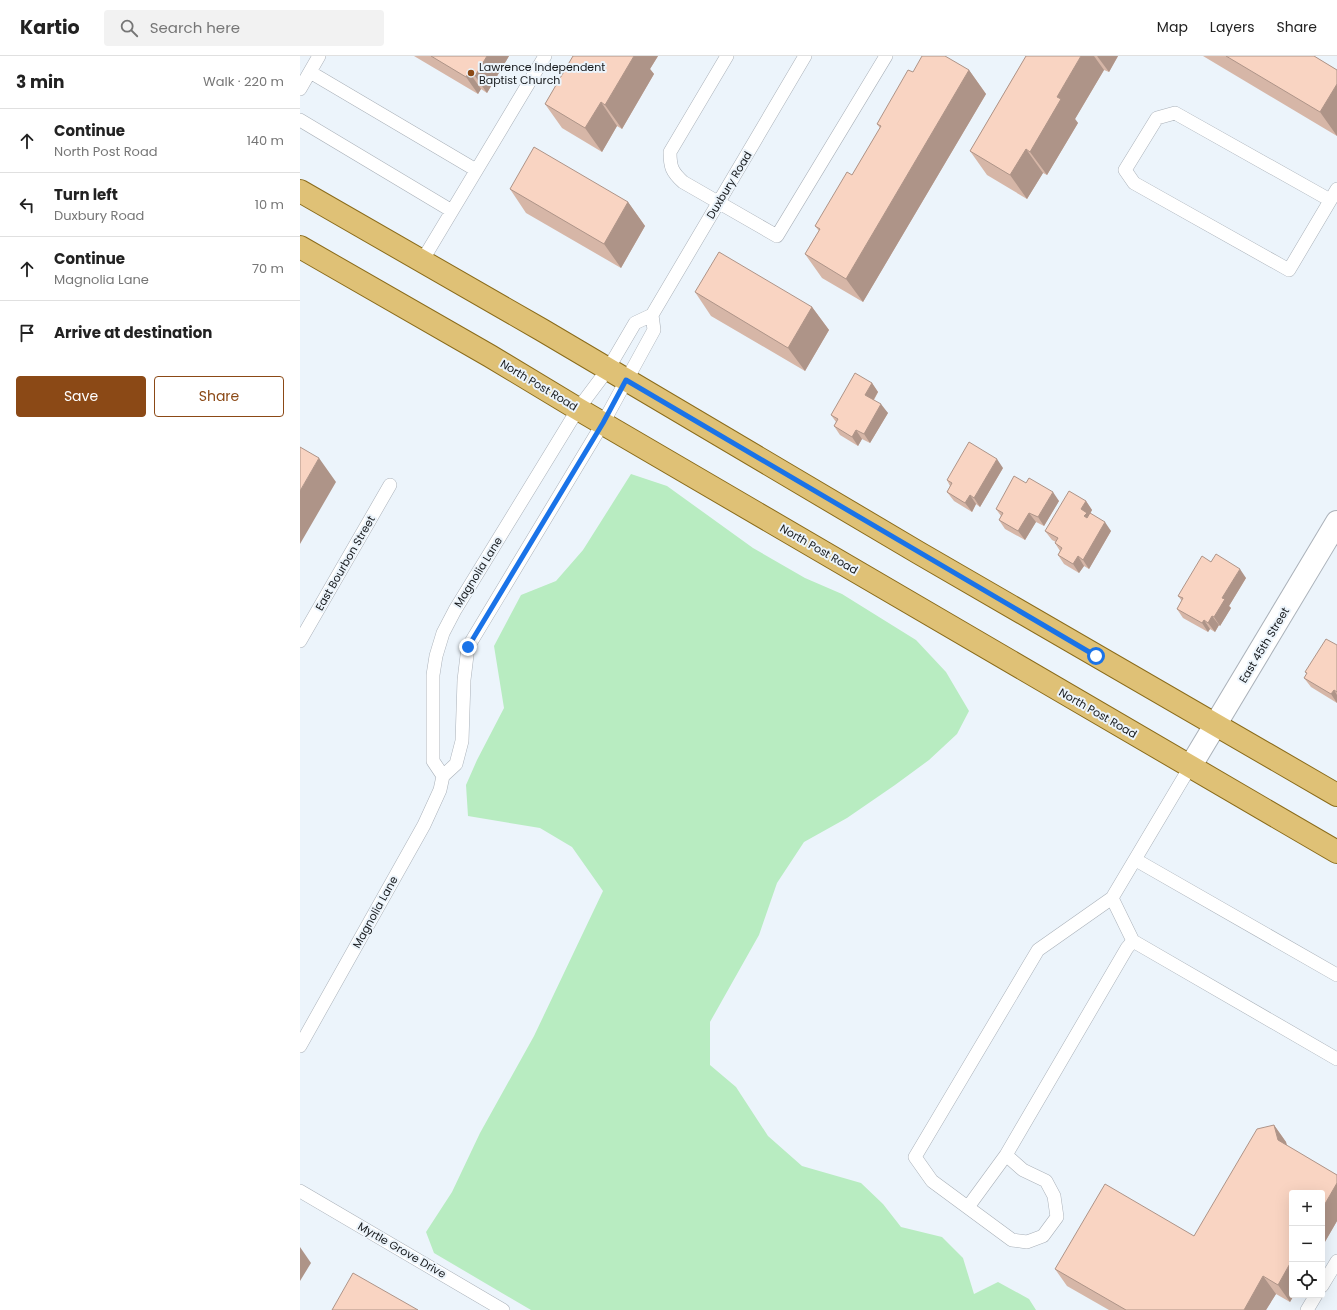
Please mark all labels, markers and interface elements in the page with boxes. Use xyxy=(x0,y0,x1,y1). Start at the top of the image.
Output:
search box xyxy=(104,10,384,46)
text: Kartio xyxy=(20,14,80,41)
icon: search xyxy=(118,17,140,39)
text: Search here xyxy=(150,17,240,38)
text: Map xyxy=(1157,17,1188,37)
text: Layers xyxy=(1210,17,1254,37)
text: Share xyxy=(1276,17,1317,37)
place label: Lawrence Independent Baptist Church xyxy=(479,59,605,88)
marker: Lawrence Independent Baptist Church xyxy=(466,68,476,78)
text: 3 min xyxy=(16,70,64,94)
text: Walk · 220 m xyxy=(203,72,284,91)
text: Continue xyxy=(54,120,125,141)
icon: ahead xyxy=(16,130,38,152)
text: 140 m xyxy=(247,131,284,150)
text: North Post Road xyxy=(54,142,157,161)
street label: Duxbury Road xyxy=(702,148,756,222)
text: Turn left xyxy=(54,184,118,205)
icon: left xyxy=(16,194,38,216)
text: 10 m xyxy=(255,195,284,214)
text: Duxbury Road xyxy=(54,206,144,225)
text: Continue xyxy=(54,248,125,269)
icon: ahead xyxy=(16,258,38,280)
text: 70 m xyxy=(252,259,284,278)
text: Magnolia Lane xyxy=(54,270,149,289)
icon: arrive xyxy=(16,322,38,344)
text: Arrive at destination xyxy=(54,322,212,343)
street label: North Post Road xyxy=(497,356,581,414)
button: Save xyxy=(16,376,146,417)
button: Share xyxy=(154,376,284,417)
street label: East Bourbon Street xyxy=(311,513,379,613)
street label: North Post Road xyxy=(777,520,861,578)
street label: Magnolia Lane xyxy=(450,534,506,610)
street label: East 45th Street xyxy=(1235,604,1293,686)
route end xyxy=(459,638,477,656)
route start xyxy=(1087,647,1105,665)
street label: North Post Road xyxy=(1056,684,1140,742)
street label: Magnolia Lane xyxy=(349,873,402,951)
map controls xyxy=(1289,1190,1325,1298)
button: + xyxy=(1289,1190,1325,1226)
street label: Myrtle Grove Drive xyxy=(355,1218,449,1282)
button: − xyxy=(1289,1226,1325,1262)
button: locate xyxy=(1289,1262,1325,1298)

